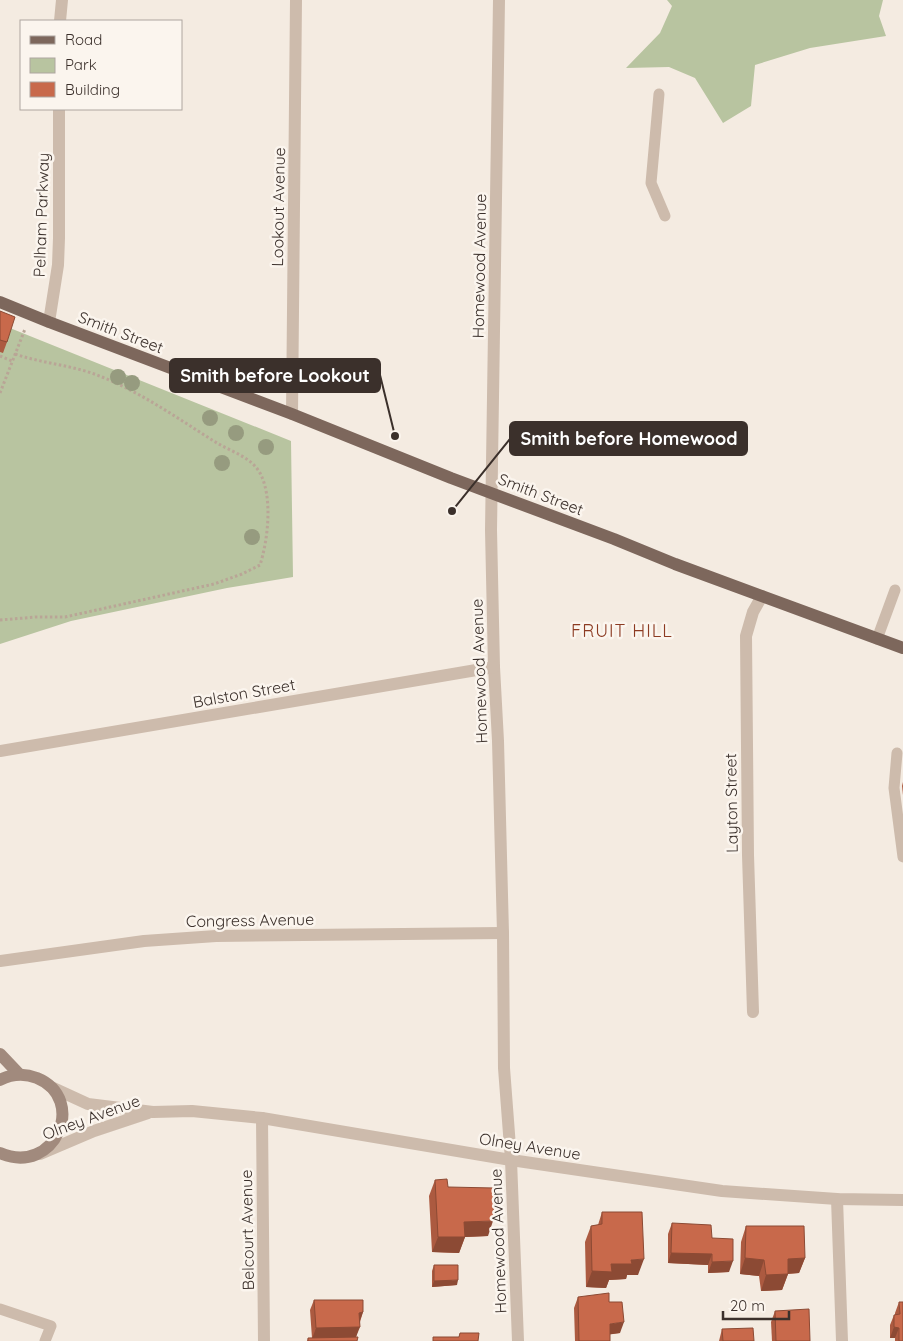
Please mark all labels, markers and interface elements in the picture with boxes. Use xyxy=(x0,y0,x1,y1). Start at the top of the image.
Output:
legend xyxy=(20,20,182,110)
text: Road xyxy=(65,30,102,49)
text: Park xyxy=(65,55,97,74)
text: Building xyxy=(65,80,120,99)
street label: Lookout Avenue xyxy=(267,147,289,267)
street label: Pelham Parkway xyxy=(29,152,53,278)
street label: Homewood Avenue xyxy=(468,193,490,339)
street label: Smith Street xyxy=(76,307,166,357)
callout: Smith before Lookout xyxy=(170,359,380,392)
text: Smith before Lookout xyxy=(180,364,370,387)
callout: Smith before Homewood xyxy=(510,422,747,455)
text: Smith before Homewood xyxy=(520,427,738,450)
street label: Smith Street xyxy=(496,469,586,519)
street label: Homewood Avenue xyxy=(466,598,492,744)
district label: FRUIT HILL xyxy=(571,619,673,642)
street label: Balston Street xyxy=(191,674,297,712)
street label: Layton Street xyxy=(720,753,742,853)
street label: Congress Avenue xyxy=(186,909,314,931)
street label: Olney Avenue xyxy=(40,1090,142,1144)
street label: Olney Avenue xyxy=(478,1128,582,1164)
street label: Homewood Avenue xyxy=(485,1168,511,1314)
street label: Belcourt Avenue xyxy=(236,1169,258,1291)
scale bar xyxy=(723,1288,789,1320)
text: 20 m xyxy=(730,1296,765,1315)

